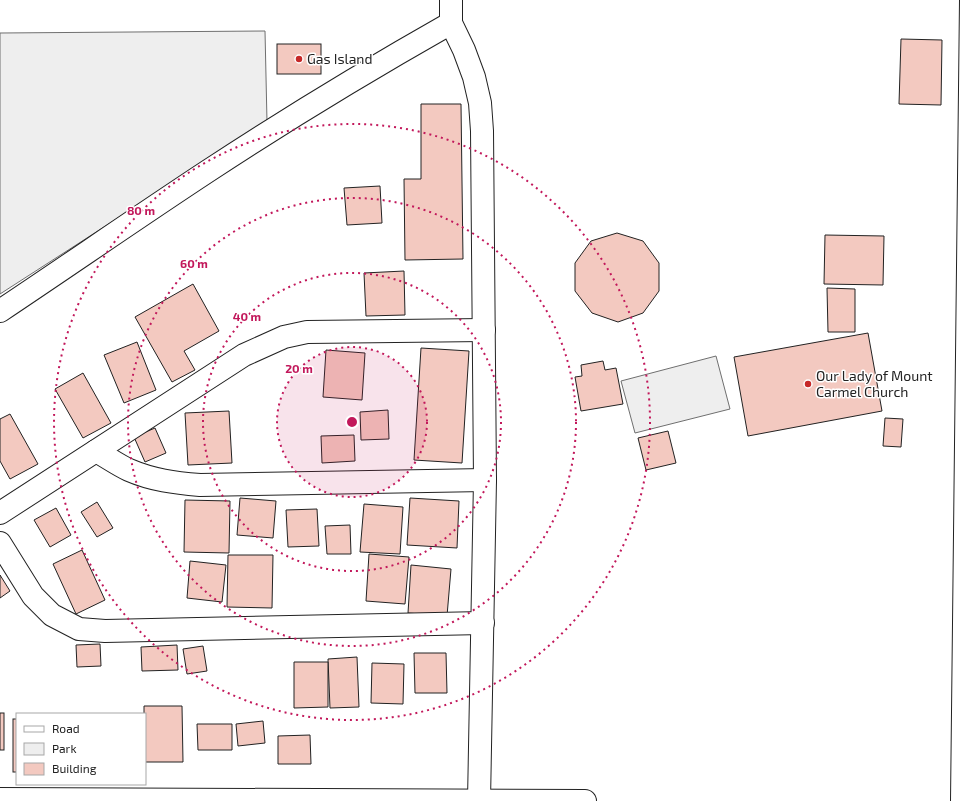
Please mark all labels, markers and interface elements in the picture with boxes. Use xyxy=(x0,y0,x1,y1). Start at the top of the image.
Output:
place label: Gas Island xyxy=(307,50,373,67)
marker: Gas Island xyxy=(294,54,304,64)
text: 80 m xyxy=(127,203,155,217)
text: 60 m xyxy=(180,256,208,270)
text: 40 m xyxy=(233,309,261,323)
text: 20 m xyxy=(285,361,313,375)
place label: Our Lady of Mount Carmel Church xyxy=(816,367,933,400)
marker: Our Lady of Mount Carmel Church xyxy=(803,379,813,389)
centre of rings xyxy=(345,415,359,429)
legend xyxy=(16,713,146,785)
text: Road xyxy=(52,721,80,735)
text: Park xyxy=(52,741,77,755)
text: Building xyxy=(52,761,97,775)

